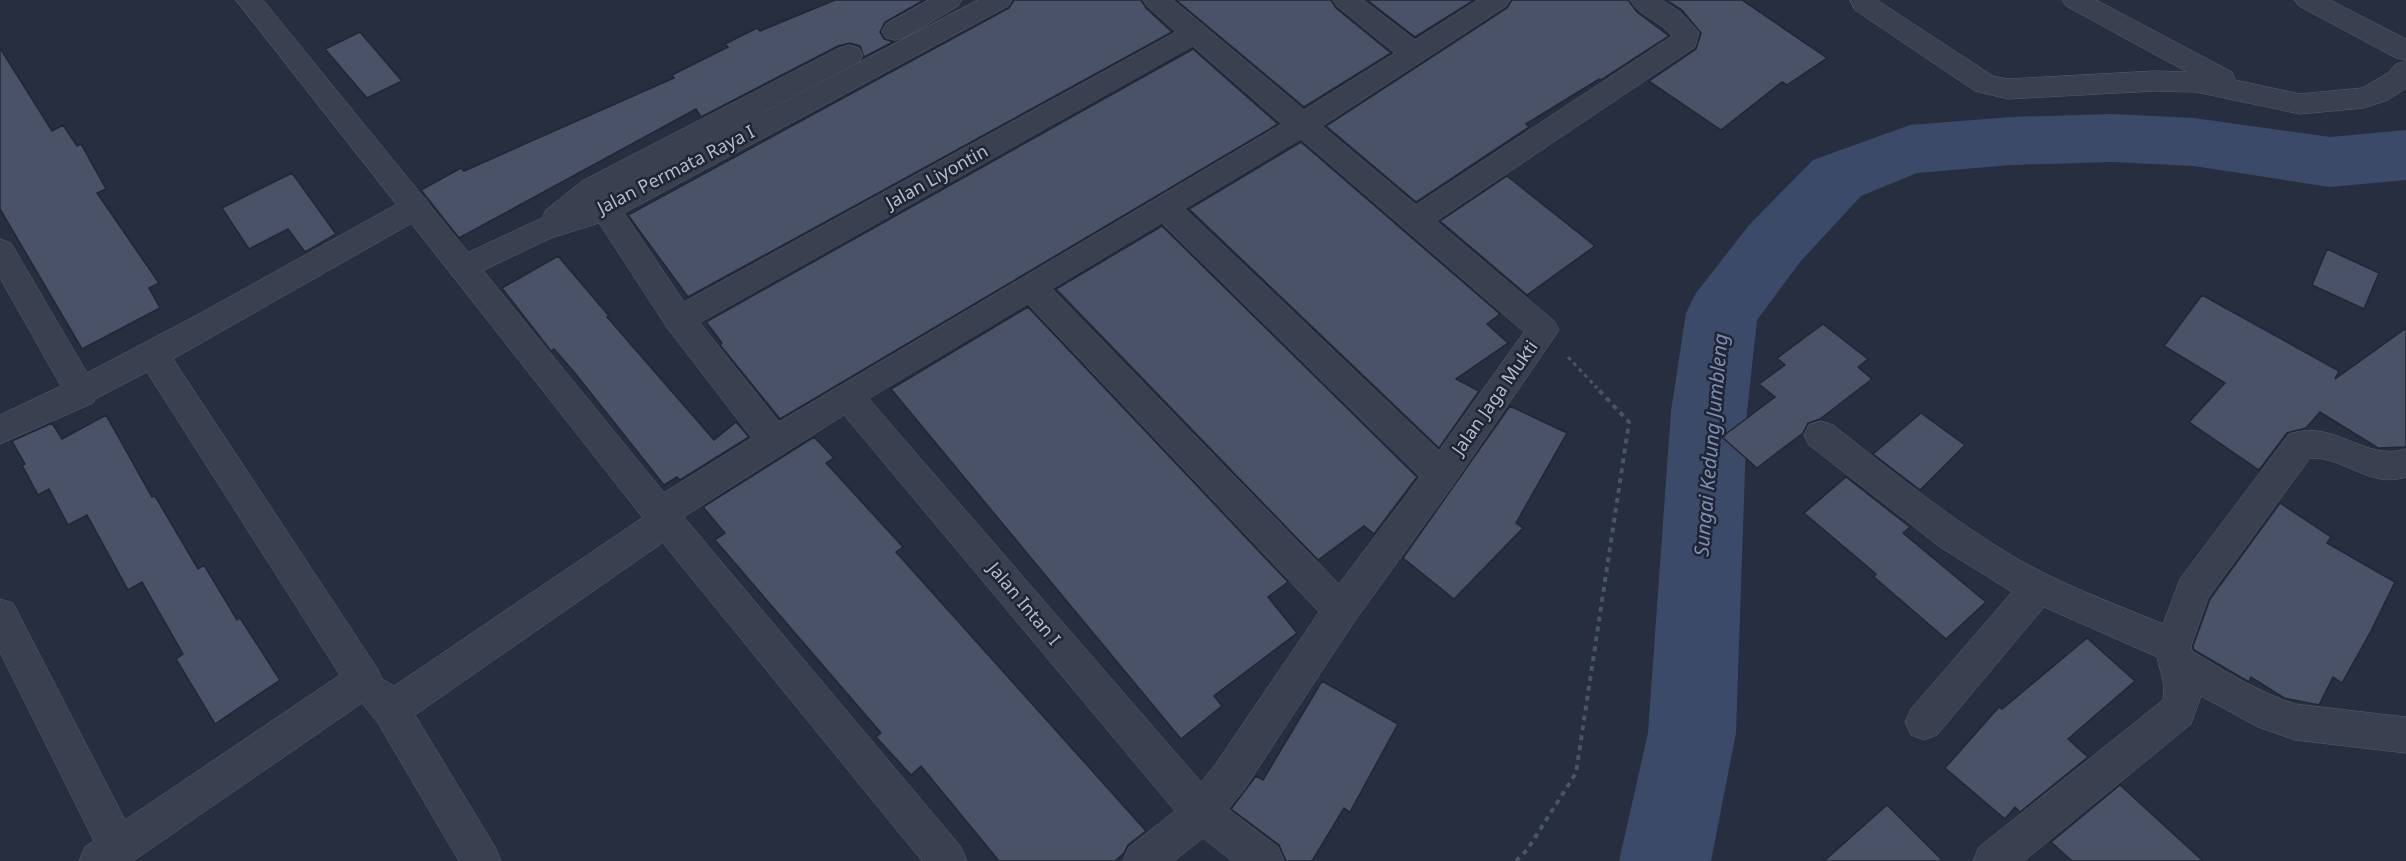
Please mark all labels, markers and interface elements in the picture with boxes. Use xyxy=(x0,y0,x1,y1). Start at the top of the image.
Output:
street label: Jalan Permata Raya I xyxy=(591,119,758,220)
street label: Jalan Liyontin xyxy=(879,138,992,215)
water label: Sungai Kedung Jumbleng xyxy=(1687,332,1734,558)
street label: Jalan Jaga Mukti xyxy=(1445,335,1543,461)
street label: Jalan Intan I xyxy=(982,555,1067,650)

